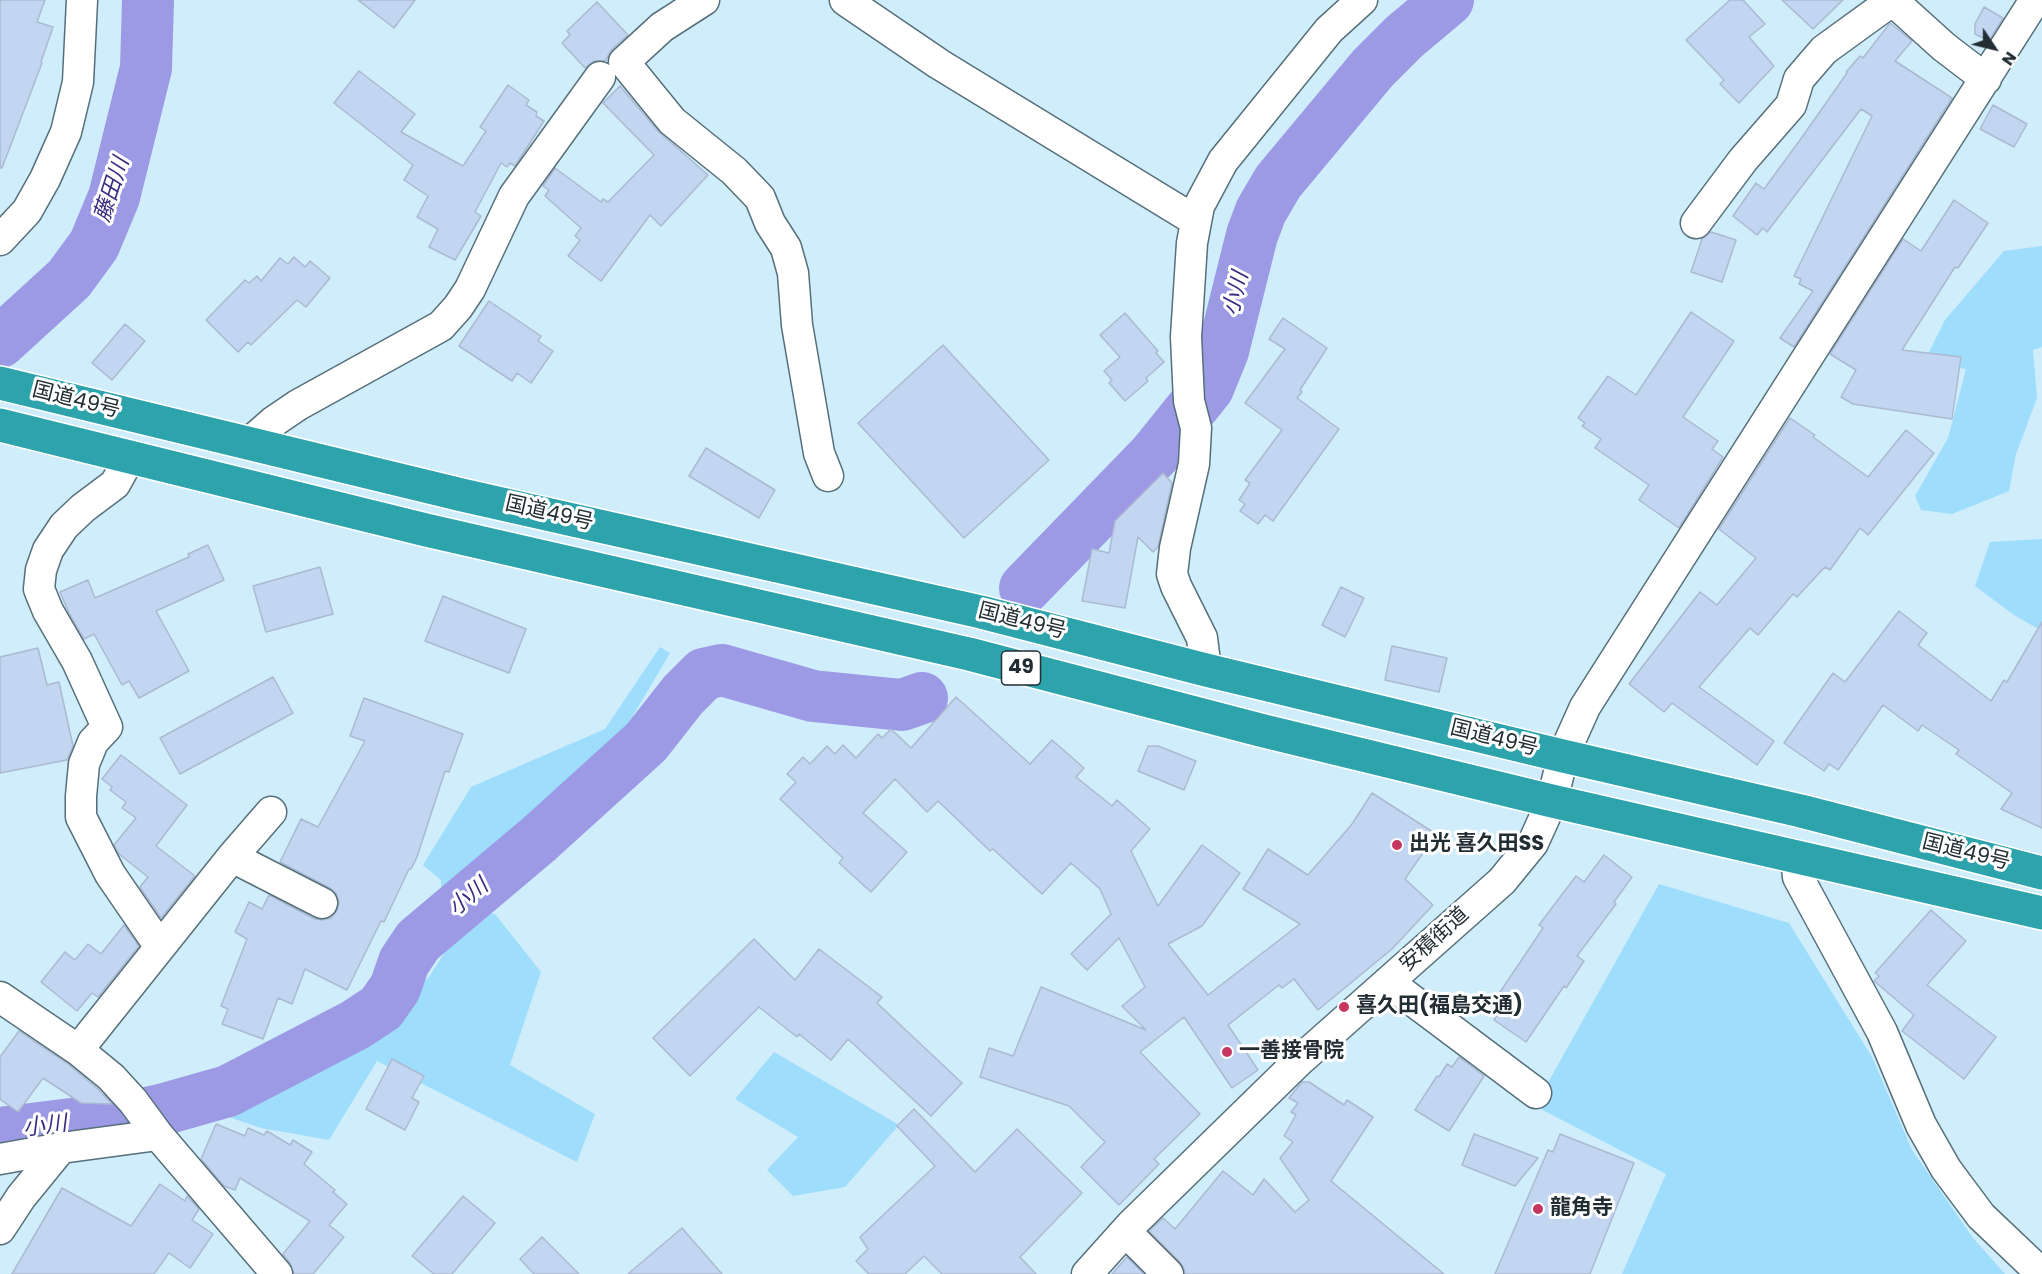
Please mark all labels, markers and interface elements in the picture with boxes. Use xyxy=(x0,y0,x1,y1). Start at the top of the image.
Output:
north arrow xyxy=(1964,18,2024,78)
text: N xyxy=(1996,47,2022,70)
water label: 藤田川 xyxy=(90,155,136,225)
water label: 小川 xyxy=(1219,269,1255,319)
street label: 国道49号 xyxy=(30,378,122,424)
street label: 国道49号 xyxy=(503,492,595,536)
street label: 国道49号 xyxy=(976,599,1068,645)
road number: 49 xyxy=(1002,651,1040,685)
street label: 国道49号 xyxy=(1448,716,1540,762)
street label: 国道49号 xyxy=(1920,830,2012,876)
place label: 出光 喜久田SS xyxy=(1409,832,1544,858)
marker: 出光 喜久田SS xyxy=(1390,838,1404,852)
water label: 小川 xyxy=(444,874,494,922)
street label: 安積街道 xyxy=(1395,903,1475,977)
place label: 喜久田(福島交通) xyxy=(1356,994,1523,1020)
marker: 喜久田(福島交通) xyxy=(1337,1000,1351,1014)
place label: 一善接骨院 xyxy=(1239,1039,1344,1065)
marker: 一善接骨院 xyxy=(1220,1045,1234,1059)
water label: 小川 xyxy=(22,1111,68,1143)
place label: 龍角寺 xyxy=(1550,1196,1613,1222)
marker: 龍角寺 xyxy=(1531,1202,1545,1216)

